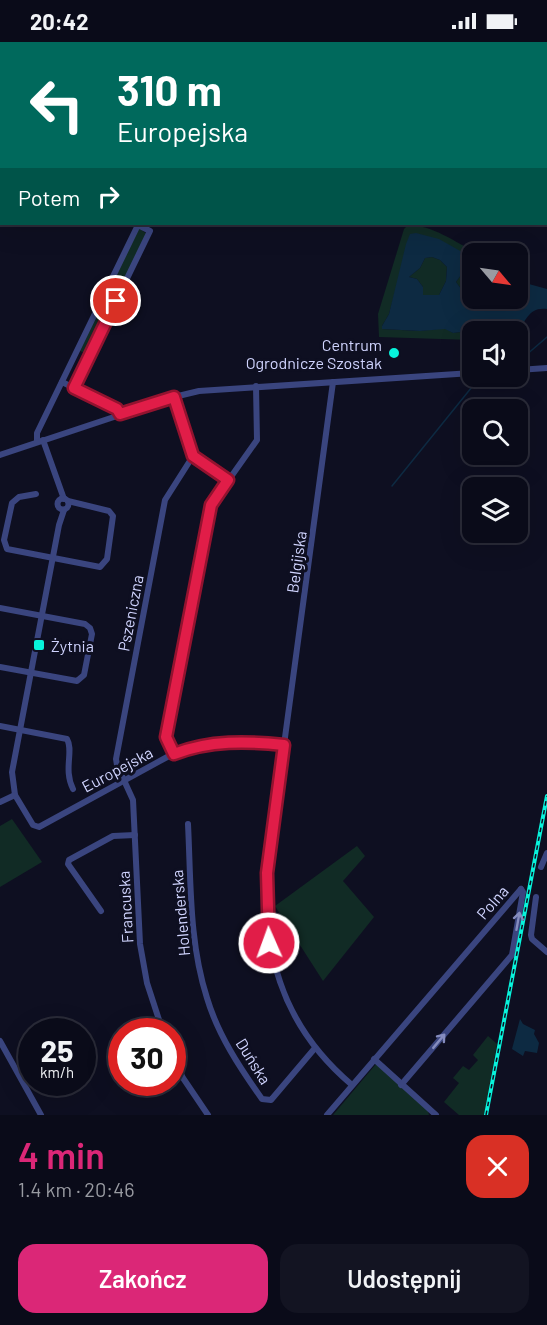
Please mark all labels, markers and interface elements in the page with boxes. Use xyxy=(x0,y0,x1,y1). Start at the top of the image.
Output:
text: 20:42 xyxy=(30,8,89,34)
text: 310 m xyxy=(117,64,222,114)
icon: left xyxy=(18,66,96,144)
text: Europejska xyxy=(117,115,248,147)
icon: right xyxy=(92,180,125,213)
text: Potem xyxy=(18,184,80,210)
north arrow xyxy=(462,243,528,309)
map controls xyxy=(462,243,528,543)
pin xyxy=(90,275,141,326)
icon: arrive xyxy=(99,284,132,317)
button: sound xyxy=(462,321,528,387)
place label: Centrum Ogrodnicze Szostak xyxy=(246,335,382,372)
marker: Centrum Ogrodnicze Szostak xyxy=(387,346,401,360)
button: search xyxy=(462,399,528,465)
button: layers xyxy=(462,477,528,543)
street label: Belgijska xyxy=(282,530,310,594)
street label: Pszeniczna xyxy=(113,573,147,653)
place label: Żytnia xyxy=(51,636,94,655)
marker: Żytnia xyxy=(32,638,46,652)
street label: Europejska xyxy=(78,742,156,796)
street label: Holenderska xyxy=(167,869,193,957)
street label: Francuska xyxy=(114,871,136,943)
street label: Polna xyxy=(472,881,512,923)
position arrow xyxy=(237,911,301,975)
one-way arrow xyxy=(513,912,524,932)
speed limit sign: 30 xyxy=(108,1018,186,1096)
text: 25 xyxy=(41,1032,73,1068)
one-way arrow xyxy=(432,1034,446,1049)
street label: Duńska xyxy=(233,1035,275,1087)
text: km/h xyxy=(40,1063,74,1081)
text: 4 min xyxy=(18,1133,105,1176)
button: close xyxy=(466,1135,529,1198)
text: 1.4 km · 20:46 xyxy=(18,1177,134,1201)
button: Zakończ xyxy=(18,1244,268,1313)
button: Udostępnij xyxy=(280,1244,529,1313)

